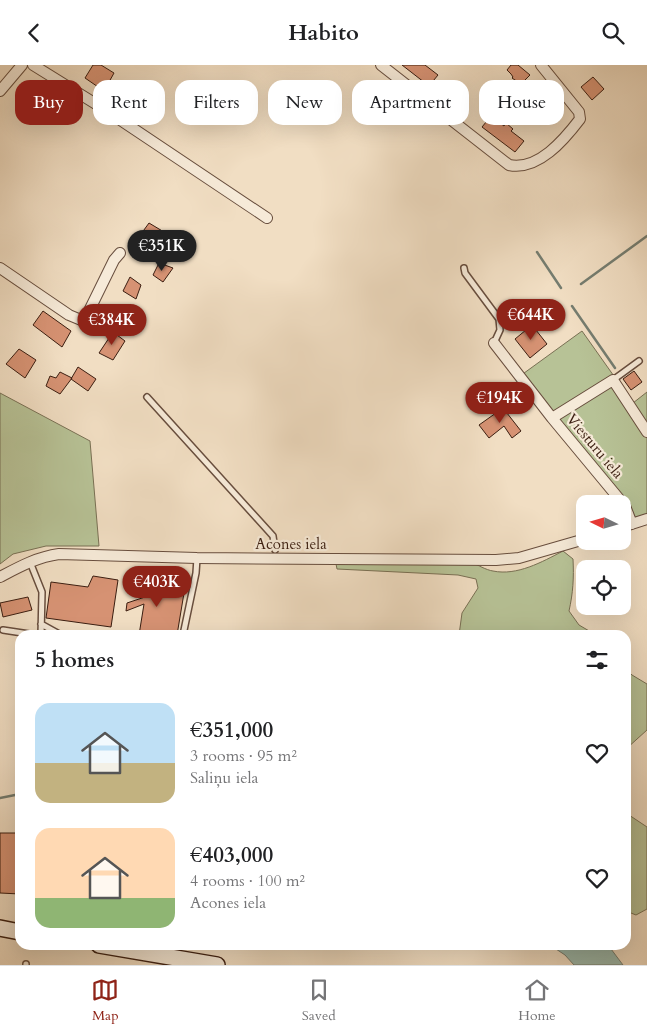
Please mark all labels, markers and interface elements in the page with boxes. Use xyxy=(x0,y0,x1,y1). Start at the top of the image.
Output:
text: Habito xyxy=(288,18,359,48)
icon: back xyxy=(20,19,48,47)
icon: search xyxy=(599,19,627,47)
chip: Buy xyxy=(15,80,83,125)
chip: Rent xyxy=(93,80,165,125)
chip: Filters xyxy=(175,80,258,125)
chip: New xyxy=(268,80,342,125)
chip: Apartment xyxy=(352,80,469,125)
chip: House xyxy=(479,80,564,125)
pin: €351K xyxy=(127,229,197,272)
text: €351K xyxy=(138,235,186,257)
pin: €644K xyxy=(496,299,566,341)
pin: €384K xyxy=(77,303,147,346)
text: €644K xyxy=(507,304,555,326)
text: €384K xyxy=(88,309,136,331)
pin: €194K xyxy=(465,381,535,424)
text: €194K xyxy=(476,387,524,409)
street label: Viesturu iela xyxy=(562,409,628,483)
north arrow xyxy=(576,495,631,550)
map controls xyxy=(576,495,631,615)
street label: Acones iela xyxy=(255,534,327,554)
button: locate xyxy=(576,560,631,615)
pin: €403K xyxy=(122,565,192,608)
text: €403K xyxy=(133,571,181,593)
text: 5 homes xyxy=(35,646,114,675)
icon: filters xyxy=(583,646,611,674)
text: €351,000 xyxy=(190,716,273,745)
icon: home xyxy=(75,723,135,783)
icon: heart xyxy=(583,739,611,767)
text: 3 rooms · 95 m² xyxy=(190,745,297,767)
text: Saliņu iela xyxy=(190,767,258,789)
text: €403,000 xyxy=(190,841,273,870)
icon: home xyxy=(75,848,135,908)
icon: heart xyxy=(583,864,611,892)
text: 4 rooms · 100 m² xyxy=(190,870,305,892)
text: Acones iela xyxy=(190,892,266,914)
tab: Map xyxy=(91,976,119,1025)
tab: Saved xyxy=(302,976,336,1025)
tab: Home xyxy=(518,976,556,1025)

